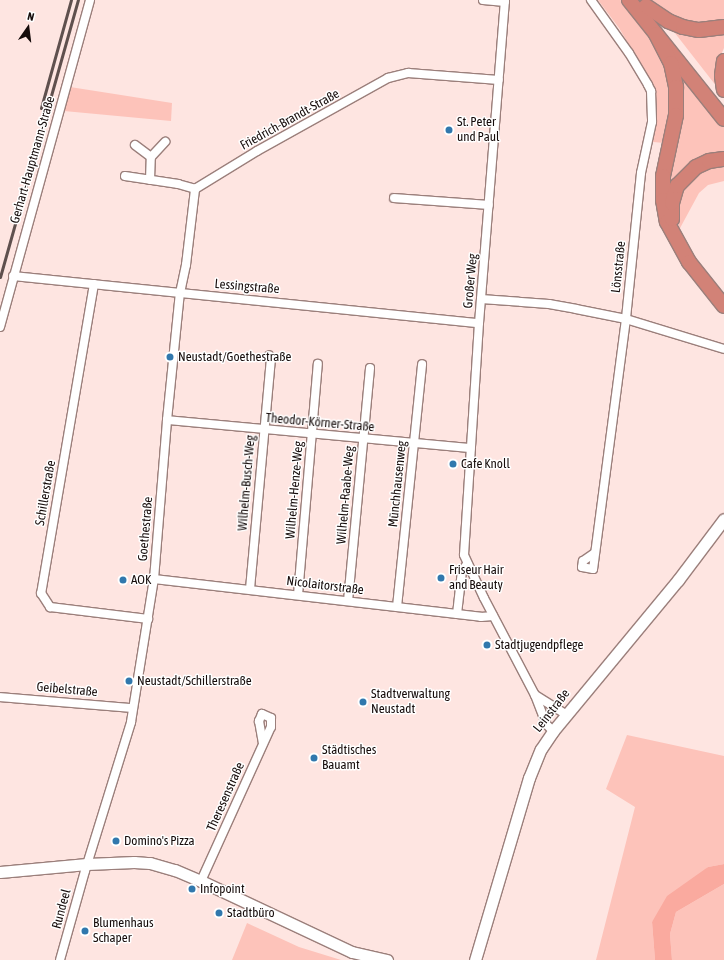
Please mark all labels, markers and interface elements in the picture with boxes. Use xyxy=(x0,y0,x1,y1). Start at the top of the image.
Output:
north arrow xyxy=(8,8,48,48)
text: N xyxy=(26,10,36,23)
street label: Friedrich-Brandt-Straße xyxy=(238,86,342,154)
street label: Gerhart-Hauptmann-Straße xyxy=(7,95,59,225)
place label: St. Peter und Paul xyxy=(457,115,499,146)
marker: St. Peter und Paul xyxy=(444,125,454,135)
street label: Lönsstraße xyxy=(609,240,629,294)
street label: Großer Weg xyxy=(461,253,481,309)
street label: Lessingstraße xyxy=(214,276,280,298)
place label: Neustadt/Goethestraße xyxy=(178,349,291,365)
marker: Neustadt/Goethestraße xyxy=(165,352,175,362)
street label: Theodor-Körner-Straße xyxy=(265,410,375,436)
street label: Wilhelm-Busch-Weg xyxy=(235,434,259,532)
street label: Wilhelm-Henze-Weg xyxy=(283,440,307,540)
street label: Münchhausenweg xyxy=(386,440,410,528)
street label: Wilhelm-Raabe-Weg xyxy=(334,445,358,545)
place label: Cafe Knoll xyxy=(461,456,510,472)
street label: Schillerstraße xyxy=(33,459,59,527)
marker: Cafe Knoll xyxy=(448,459,458,469)
street label: Goethestraße xyxy=(135,496,157,562)
place label: Friseur Hair and Beauty xyxy=(449,563,504,594)
place label: AOK xyxy=(131,572,151,588)
marker: Friseur Hair and Beauty xyxy=(436,573,446,583)
street label: Nicolaitorstraße xyxy=(286,574,364,598)
marker: AOK xyxy=(118,575,128,585)
place label: Stadtjugendpflege xyxy=(495,637,583,653)
marker: Stadtjugendpflege xyxy=(482,640,492,650)
place label: Neustadt/Schillerstraße xyxy=(137,673,252,689)
marker: Neustadt/Schillerstraße xyxy=(124,676,134,686)
street label: Geibelstraße xyxy=(36,680,98,700)
street label: Leinstraße xyxy=(530,686,574,736)
place label: Stadtverwaltung Neustadt xyxy=(371,687,450,718)
marker: Stadtverwaltung Neustadt xyxy=(358,697,368,707)
place label: Städtisches Bauamt xyxy=(322,743,376,774)
marker: Städtisches Bauamt xyxy=(309,753,319,763)
street label: Theresenstraße xyxy=(204,760,248,834)
place label: Domino's Pizza xyxy=(124,833,195,849)
marker: Domino's Pizza xyxy=(111,836,121,846)
place label: Infopoint xyxy=(200,881,245,897)
marker: Infopoint xyxy=(187,884,197,894)
street label: Rundeel xyxy=(49,887,75,931)
place label: Stadtbüro xyxy=(227,905,275,921)
marker: Stadtbüro xyxy=(214,908,224,918)
place label: Blumenhaus Schaper xyxy=(93,916,154,947)
marker: Blumenhaus Schaper xyxy=(80,926,90,936)

